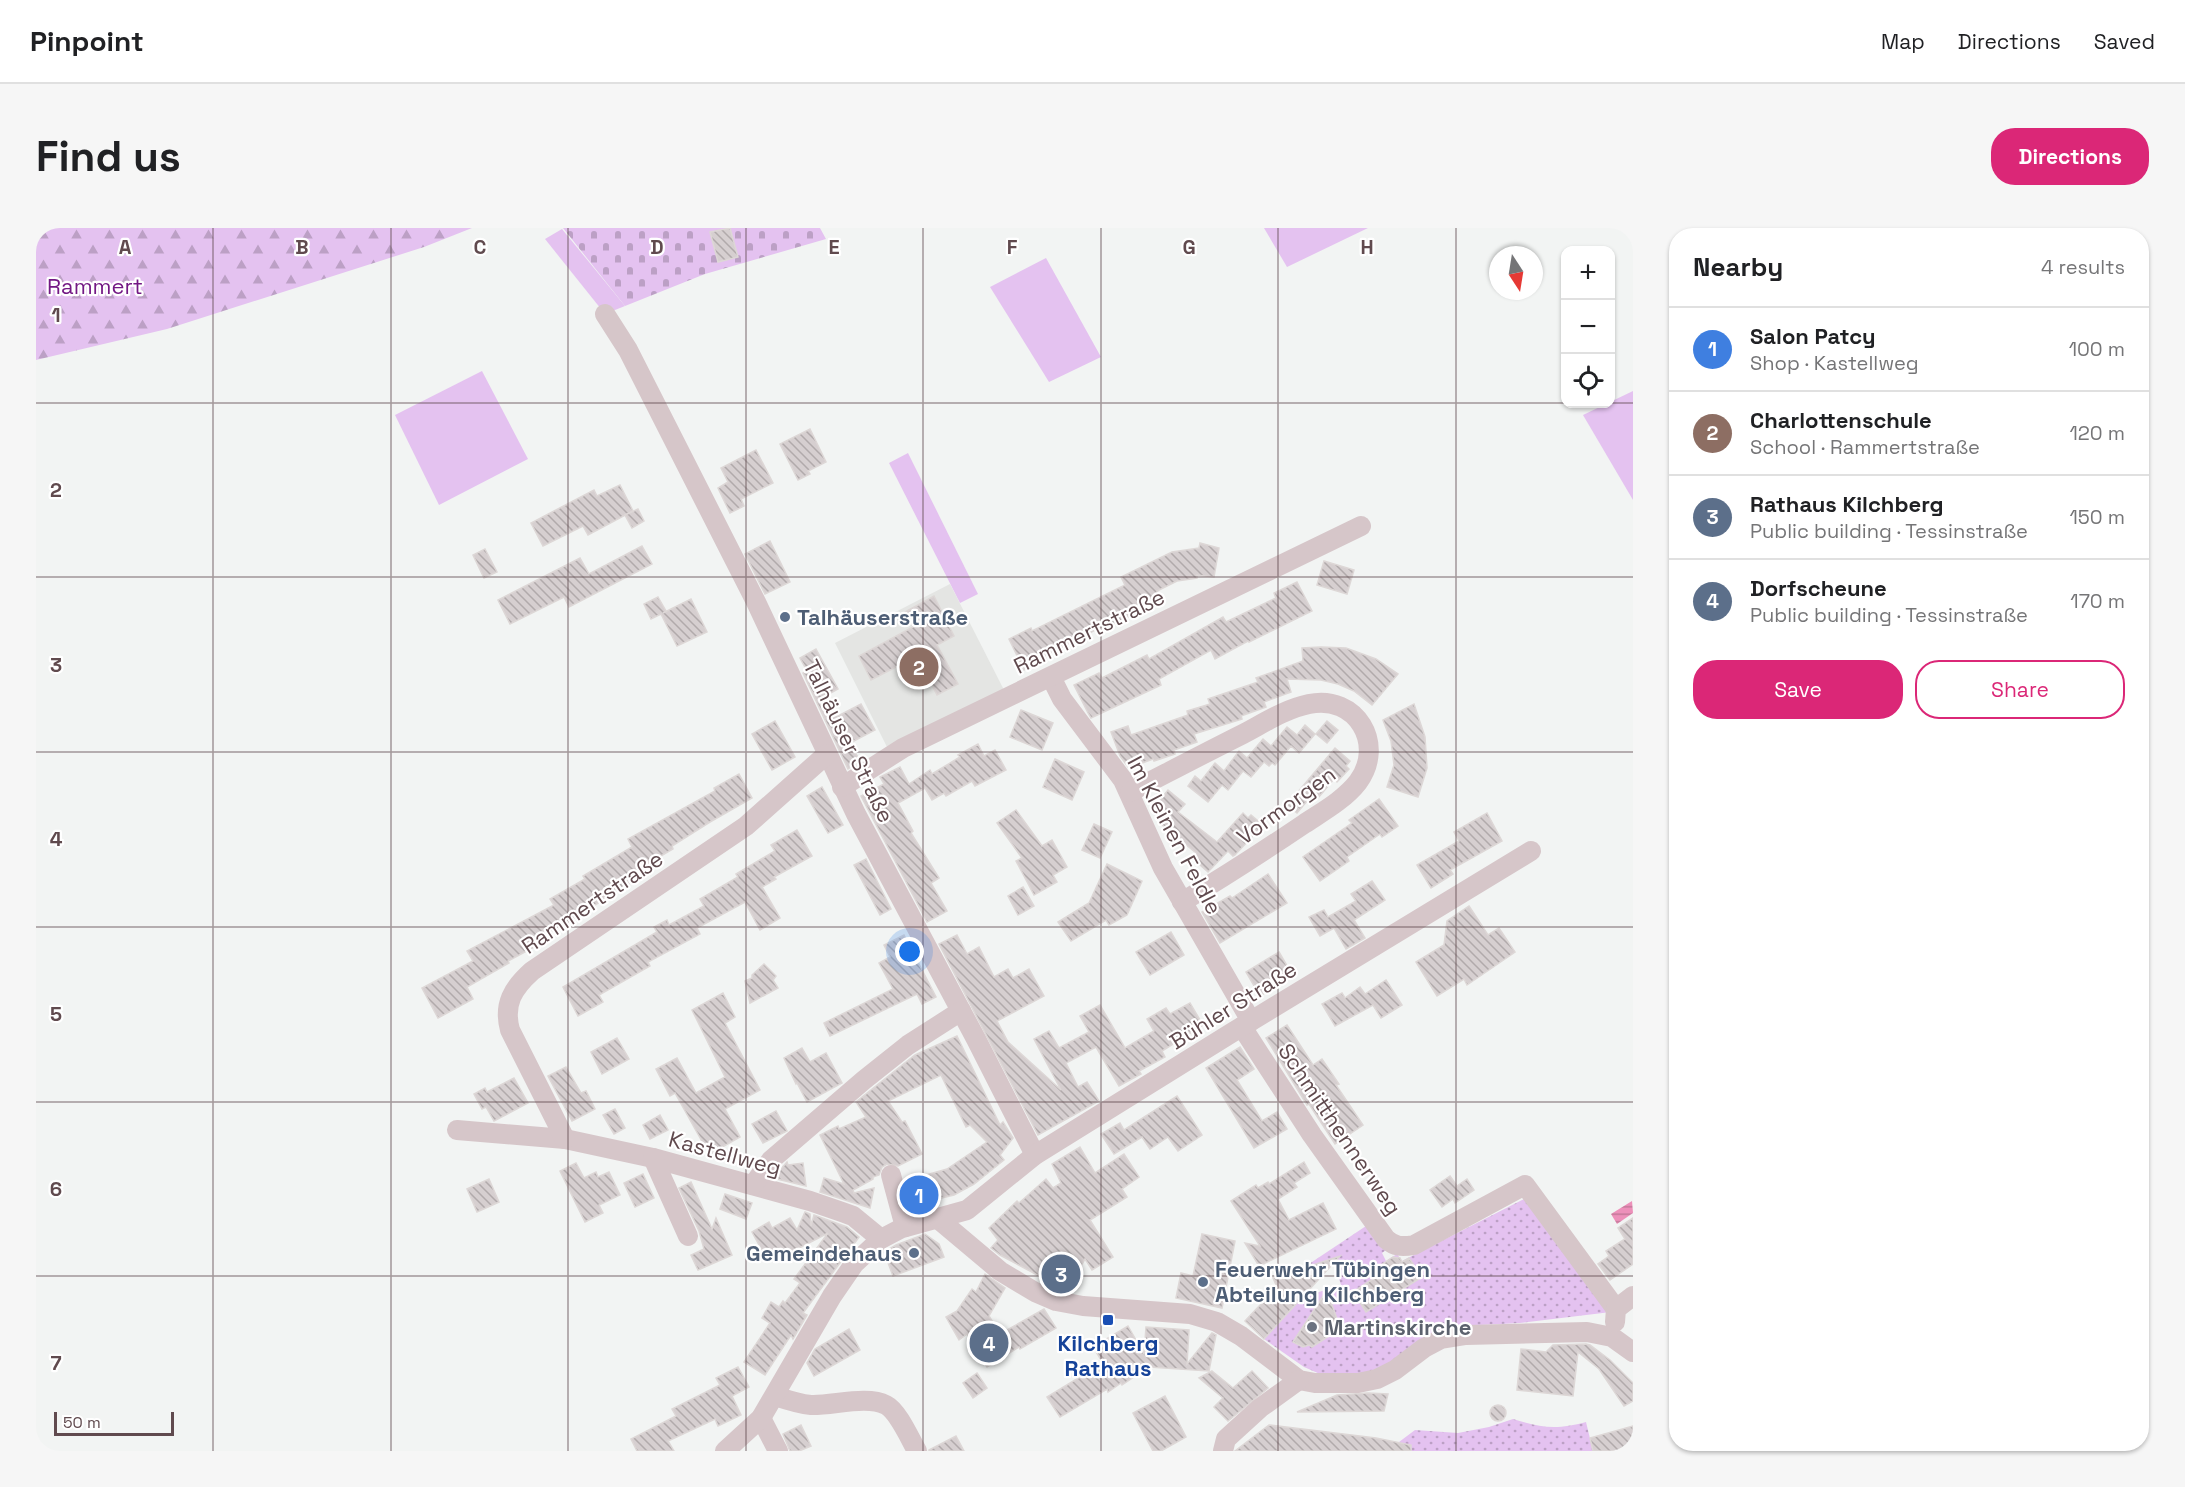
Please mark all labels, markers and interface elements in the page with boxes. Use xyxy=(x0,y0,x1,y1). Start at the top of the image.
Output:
text: Pinpoint xyxy=(30,23,144,59)
text: Map xyxy=(1881,28,1925,55)
text: Directions xyxy=(1958,28,2061,55)
text: Saved xyxy=(2094,28,2155,55)
button: Directions xyxy=(1991,128,2149,185)
text: Find us xyxy=(36,130,181,183)
text: A xyxy=(119,234,132,260)
text: B xyxy=(295,234,309,260)
text: C xyxy=(474,234,487,260)
text: D xyxy=(650,234,664,260)
text: E xyxy=(828,234,840,260)
text: F xyxy=(1007,234,1018,260)
text: G xyxy=(1182,234,1196,260)
text: H xyxy=(1360,234,1374,260)
north arrow xyxy=(1489,246,1543,300)
map controls xyxy=(1561,246,1615,408)
button: + xyxy=(1561,246,1615,300)
text: Nearby xyxy=(1693,250,1783,284)
text: 4 results xyxy=(2041,254,2125,280)
park label: Rammert xyxy=(47,272,143,300)
button: − xyxy=(1561,300,1615,354)
text: 1 xyxy=(51,302,61,328)
text: Salon Patcy xyxy=(1750,322,1876,350)
text: 1 xyxy=(1708,336,1717,362)
text: 100 m xyxy=(2069,336,2125,362)
text: Shop · Kastellweg xyxy=(1750,350,1919,376)
button: locate xyxy=(1561,354,1615,408)
text: Charlottenschule xyxy=(1750,406,1932,434)
text: 2 xyxy=(1707,420,1718,446)
text: 120 m xyxy=(2069,420,2125,446)
text: School · Rammertstraße xyxy=(1750,434,1980,460)
text: 2 xyxy=(50,477,62,503)
text: Rathaus Kilchberg xyxy=(1750,490,1944,518)
text: 3 xyxy=(1706,504,1719,530)
text: 150 m xyxy=(2070,504,2125,530)
text: Public building · Tessinstraße xyxy=(1750,518,2028,544)
text: Dorfscheune xyxy=(1750,574,1887,602)
street label: Rammertstraße xyxy=(1009,582,1169,680)
text: 4 xyxy=(1706,588,1719,614)
text: 170 m xyxy=(2070,588,2125,614)
text: Public building · Tessinstraße xyxy=(1750,602,2028,628)
place label: Talhäuserstraße xyxy=(797,603,968,631)
marker: Talhäuserstraße xyxy=(778,610,792,624)
pin: 2 xyxy=(900,644,938,690)
text: 3 xyxy=(50,652,62,678)
street label: Talhäuser Straße xyxy=(797,655,901,827)
button: Save xyxy=(1693,660,1903,719)
button: Share xyxy=(1915,660,2125,719)
street label: Im Kleinen Feldle xyxy=(1121,751,1229,919)
street label: Vormorgen xyxy=(1231,760,1341,850)
text: 4 xyxy=(50,826,63,852)
street label: Rammertstraße xyxy=(516,844,668,960)
your location xyxy=(895,937,924,966)
street label: Bühler Straße xyxy=(1164,955,1302,1055)
text: 5 xyxy=(50,1001,62,1027)
street label: Schmitthennerweg xyxy=(1272,1038,1408,1220)
street label: Kastellweg xyxy=(666,1125,784,1181)
pin: 1 xyxy=(900,1172,938,1218)
text: 6 xyxy=(50,1176,62,1202)
place label: Gemeindehaus xyxy=(746,1239,902,1267)
marker: Gemeindehaus xyxy=(907,1246,921,1260)
pin: 3 xyxy=(1042,1252,1080,1296)
place label: Feuerwehr Tübingen Abteilung Kilchberg xyxy=(1215,1255,1430,1308)
marker: Feuerwehr Tübingen Abteilung Kilchberg xyxy=(1196,1275,1210,1289)
marker: Kilchberg Rathaus xyxy=(1101,1313,1115,1327)
place label: Martinskirche xyxy=(1324,1313,1472,1341)
pin: 4 xyxy=(970,1320,1008,1366)
marker: Martinskirche xyxy=(1305,1320,1319,1334)
place label: Kilchberg Rathaus xyxy=(1057,1329,1159,1382)
text: 7 xyxy=(50,1350,62,1376)
scale bar xyxy=(54,1409,174,1436)
text: 50 m xyxy=(63,1412,101,1433)

